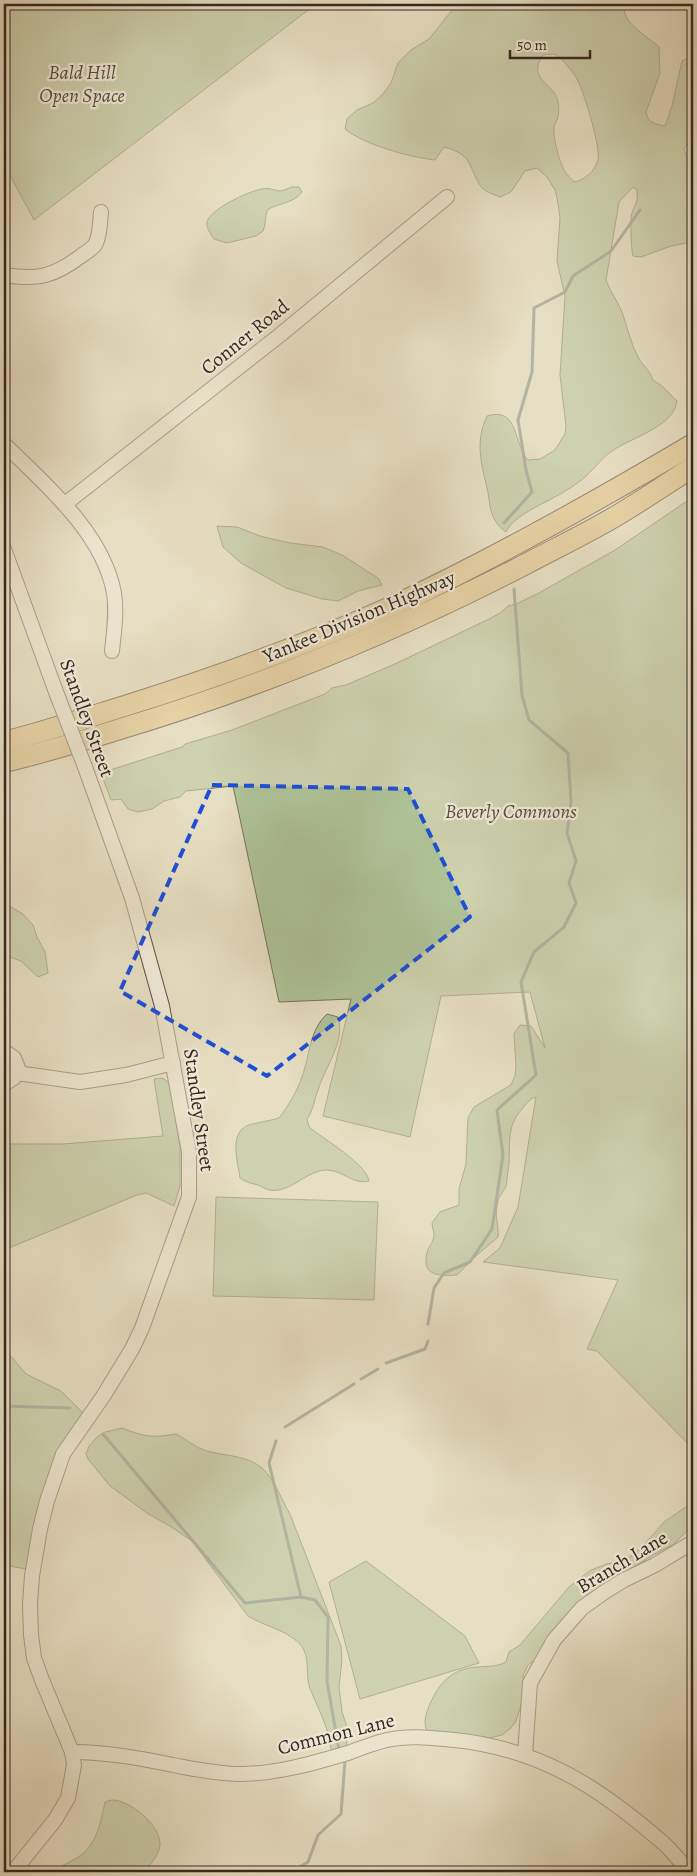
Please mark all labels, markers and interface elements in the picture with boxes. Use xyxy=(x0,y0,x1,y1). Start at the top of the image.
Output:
scale bar xyxy=(510,28,590,60)
text: 50 m xyxy=(517,35,547,55)
park label: Bald Hill Open Space xyxy=(39,59,125,109)
street label: Conner Road xyxy=(195,293,295,381)
street label: Yankee Division Highway xyxy=(258,564,460,670)
street label: Standley Street xyxy=(53,655,121,781)
park label: Beverly Commons xyxy=(445,798,577,825)
street label: Standley Street xyxy=(177,1047,221,1174)
street label: Branch Lane xyxy=(571,1524,673,1600)
street label: Common Lane xyxy=(275,1706,397,1762)

